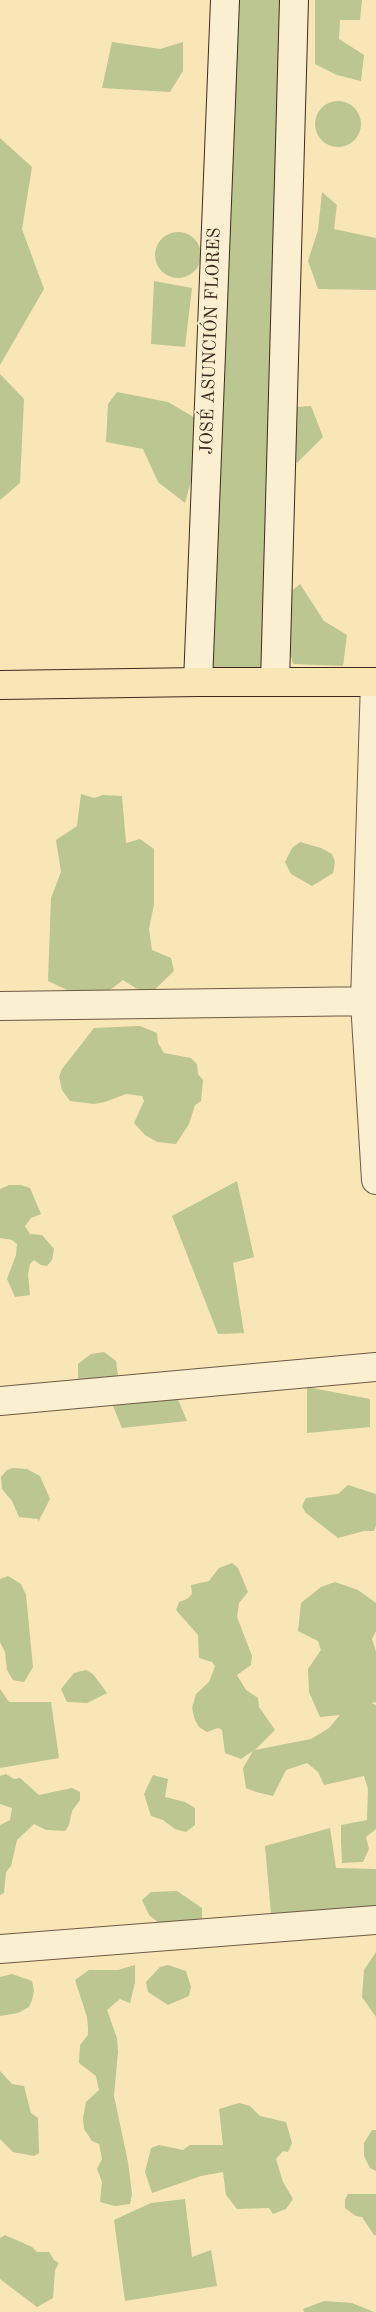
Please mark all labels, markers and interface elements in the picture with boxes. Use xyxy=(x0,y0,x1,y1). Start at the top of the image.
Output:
street label: JOSÉ ASUNCIÓN FLORES xyxy=(196,227,226,455)

